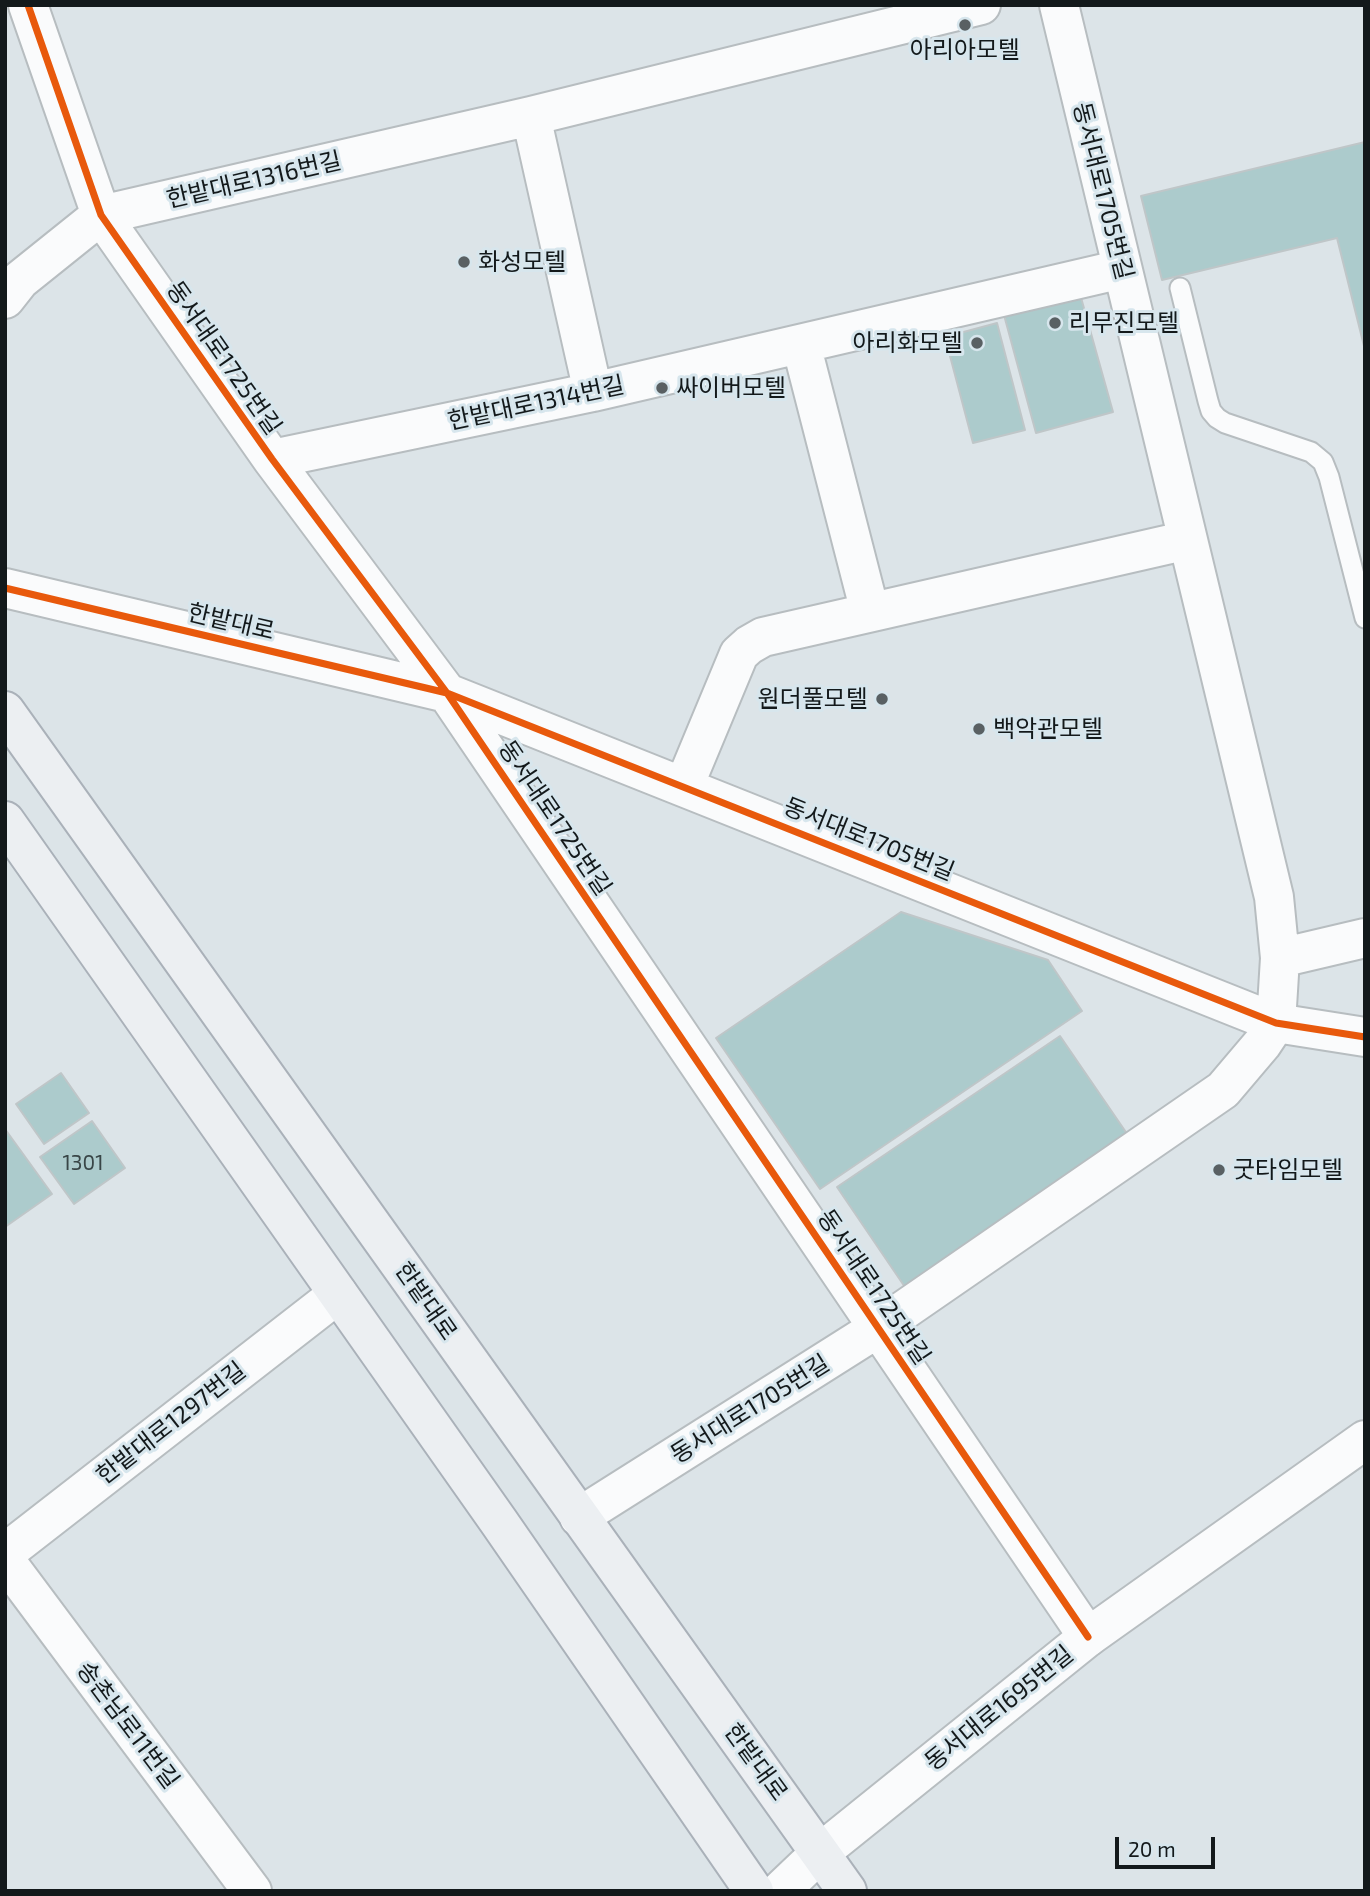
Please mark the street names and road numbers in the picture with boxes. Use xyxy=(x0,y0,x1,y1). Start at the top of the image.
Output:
street label: 동서대로1705번길 xyxy=(1067,99,1139,283)
street label: 한밭대로1316번길 xyxy=(164,146,344,214)
street label: 동서대로1725번길 xyxy=(160,276,288,440)
street label: 한밭대로1314번길 xyxy=(445,370,627,436)
street label: 한밭대로 xyxy=(185,598,277,646)
street label: 동서대로1725번길 xyxy=(493,735,617,901)
street label: 동서대로1705번길 xyxy=(779,792,959,886)
street label: 동서대로1725번길 xyxy=(812,1204,936,1370)
street label: 한밭대로 xyxy=(389,1257,463,1345)
street label: 동서대로1705번길 xyxy=(665,1349,835,1469)
street label: 한밭대로1297번길 xyxy=(91,1356,251,1490)
street label: 동서대로1695번길 xyxy=(919,1639,1079,1777)
street label: 송촌남로11번길 xyxy=(71,1656,185,1794)
street label: 한밭대로 xyxy=(718,1718,794,1806)

